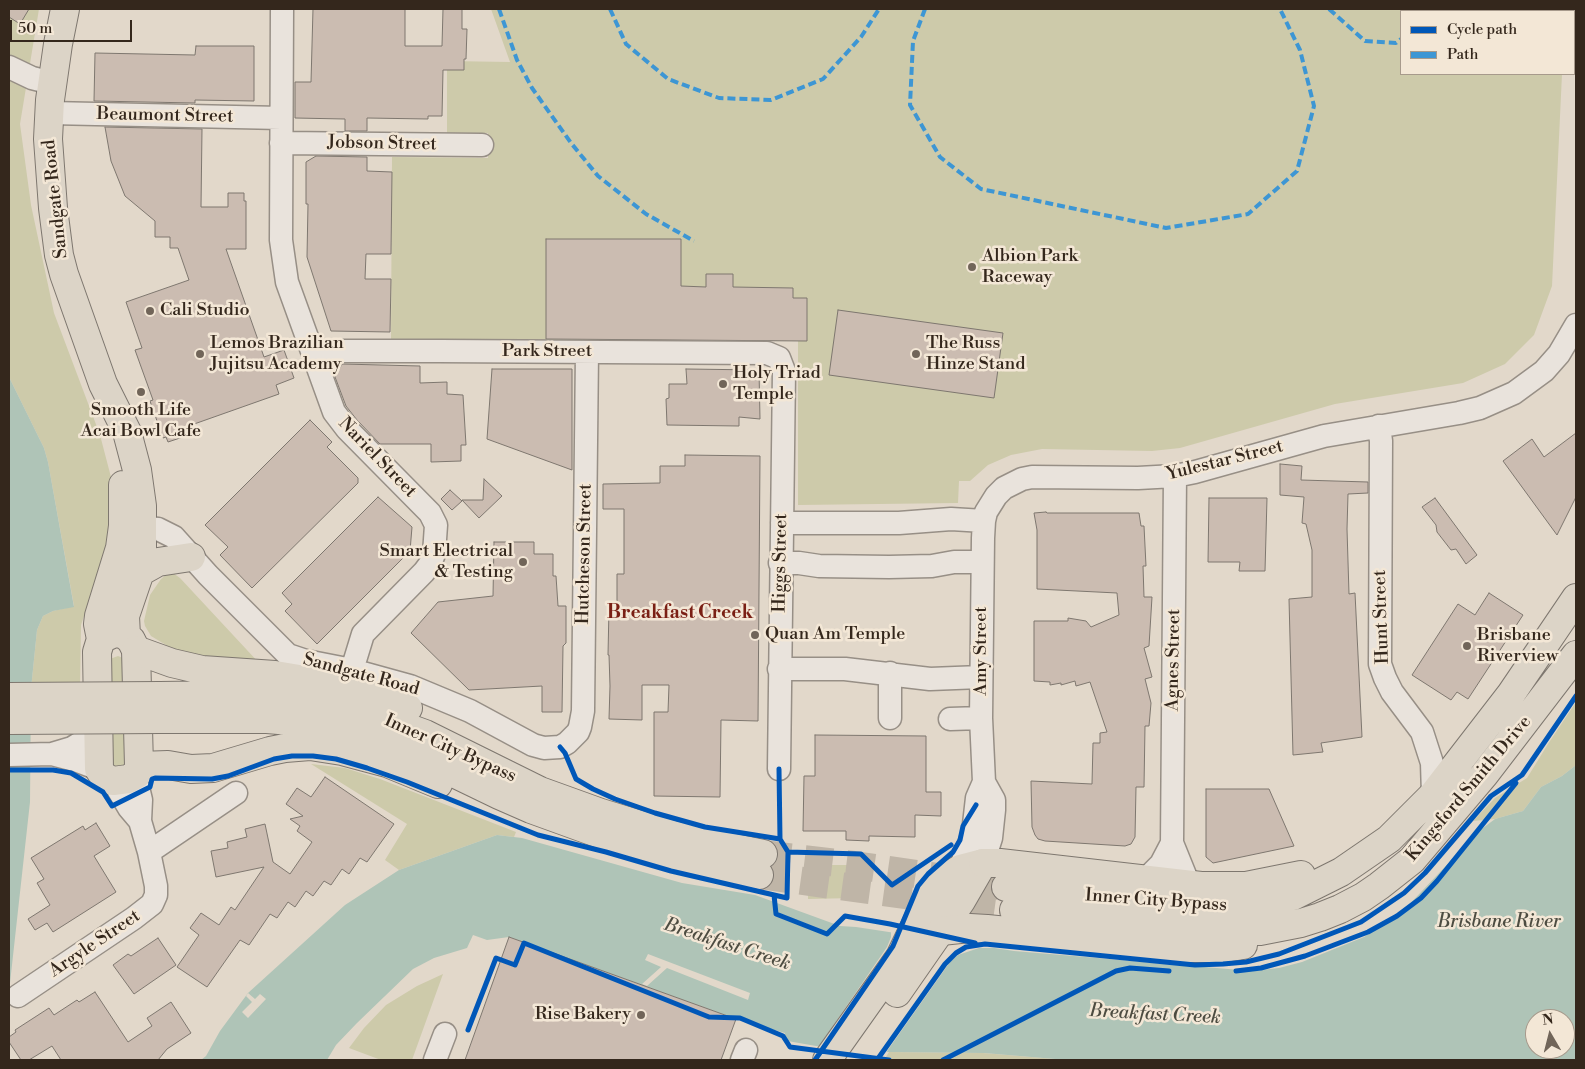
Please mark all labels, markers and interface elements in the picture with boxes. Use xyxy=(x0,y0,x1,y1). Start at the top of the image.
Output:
scale bar xyxy=(12,10,135,42)
legend xyxy=(1400,10,1575,75)
text: 50 m xyxy=(18,19,52,38)
text: Cycle path xyxy=(1447,20,1517,39)
text: Path xyxy=(1447,45,1479,64)
street label: Beaumont Street xyxy=(96,104,234,128)
street label: Jobson Street xyxy=(327,132,437,156)
street label: Sandgate Road xyxy=(39,138,73,260)
place label: Albion Park Raceway xyxy=(982,246,1078,288)
marker: Albion Park Raceway xyxy=(966,261,978,273)
place label: Cali Studio xyxy=(160,300,250,322)
marker: Cali Studio xyxy=(144,305,156,317)
place label: Lemos Brazilian Jujitsu Academy xyxy=(210,333,344,376)
place label: The Russ Hinze Stand xyxy=(926,333,1026,376)
street label: Park Street xyxy=(502,341,592,363)
marker: Lemos Brazilian Jujitsu Academy xyxy=(194,348,206,360)
marker: The Russ Hinze Stand xyxy=(910,348,922,360)
place label: Holy Triad Temple xyxy=(733,363,821,406)
marker: Holy Triad Temple xyxy=(717,378,729,390)
marker: Smooth Life Acai Bowl Cafe xyxy=(135,386,147,398)
place label: Smooth Life Acai Bowl Cafe xyxy=(81,400,201,442)
street label: Nariel Street xyxy=(333,413,421,503)
street label: Yulestar Street xyxy=(1164,436,1286,486)
street label: Hutcheson Street xyxy=(573,483,597,625)
street label: Higgs Street xyxy=(769,513,793,613)
place label: Smart Electrical & Testing xyxy=(380,541,513,584)
marker: Smart Electrical & Testing xyxy=(517,556,529,568)
street label: Hunt Street xyxy=(1370,569,1394,665)
district label: Breakfast Creek xyxy=(607,602,753,624)
street label: Amy Street xyxy=(971,606,993,696)
street label: Agnes Street xyxy=(1162,609,1186,711)
place label: Quan Am Temple xyxy=(765,624,905,646)
place label: Brisbane Riverview xyxy=(1477,625,1558,668)
marker: Quan Am Temple xyxy=(749,629,761,641)
marker: Brisbane Riverview xyxy=(1461,640,1473,652)
street label: Sandgate Road xyxy=(300,649,422,701)
street label: Inner City Bypass xyxy=(381,710,519,788)
street label: Kingsford Smith Drive xyxy=(1402,712,1536,866)
street label: Inner City Bypass xyxy=(1084,885,1228,917)
street label: Argyle Street xyxy=(45,906,145,982)
water label: Brisbane River xyxy=(1437,911,1561,933)
water label: Breakfast Creek xyxy=(661,914,793,976)
water label: Breakfast Creek xyxy=(1089,1000,1221,1030)
place label: Rise Bakery xyxy=(535,1004,631,1026)
marker: Rise Bakery xyxy=(635,1009,647,1021)
north arrow xyxy=(1525,1009,1575,1059)
text: N xyxy=(1541,1010,1555,1030)

